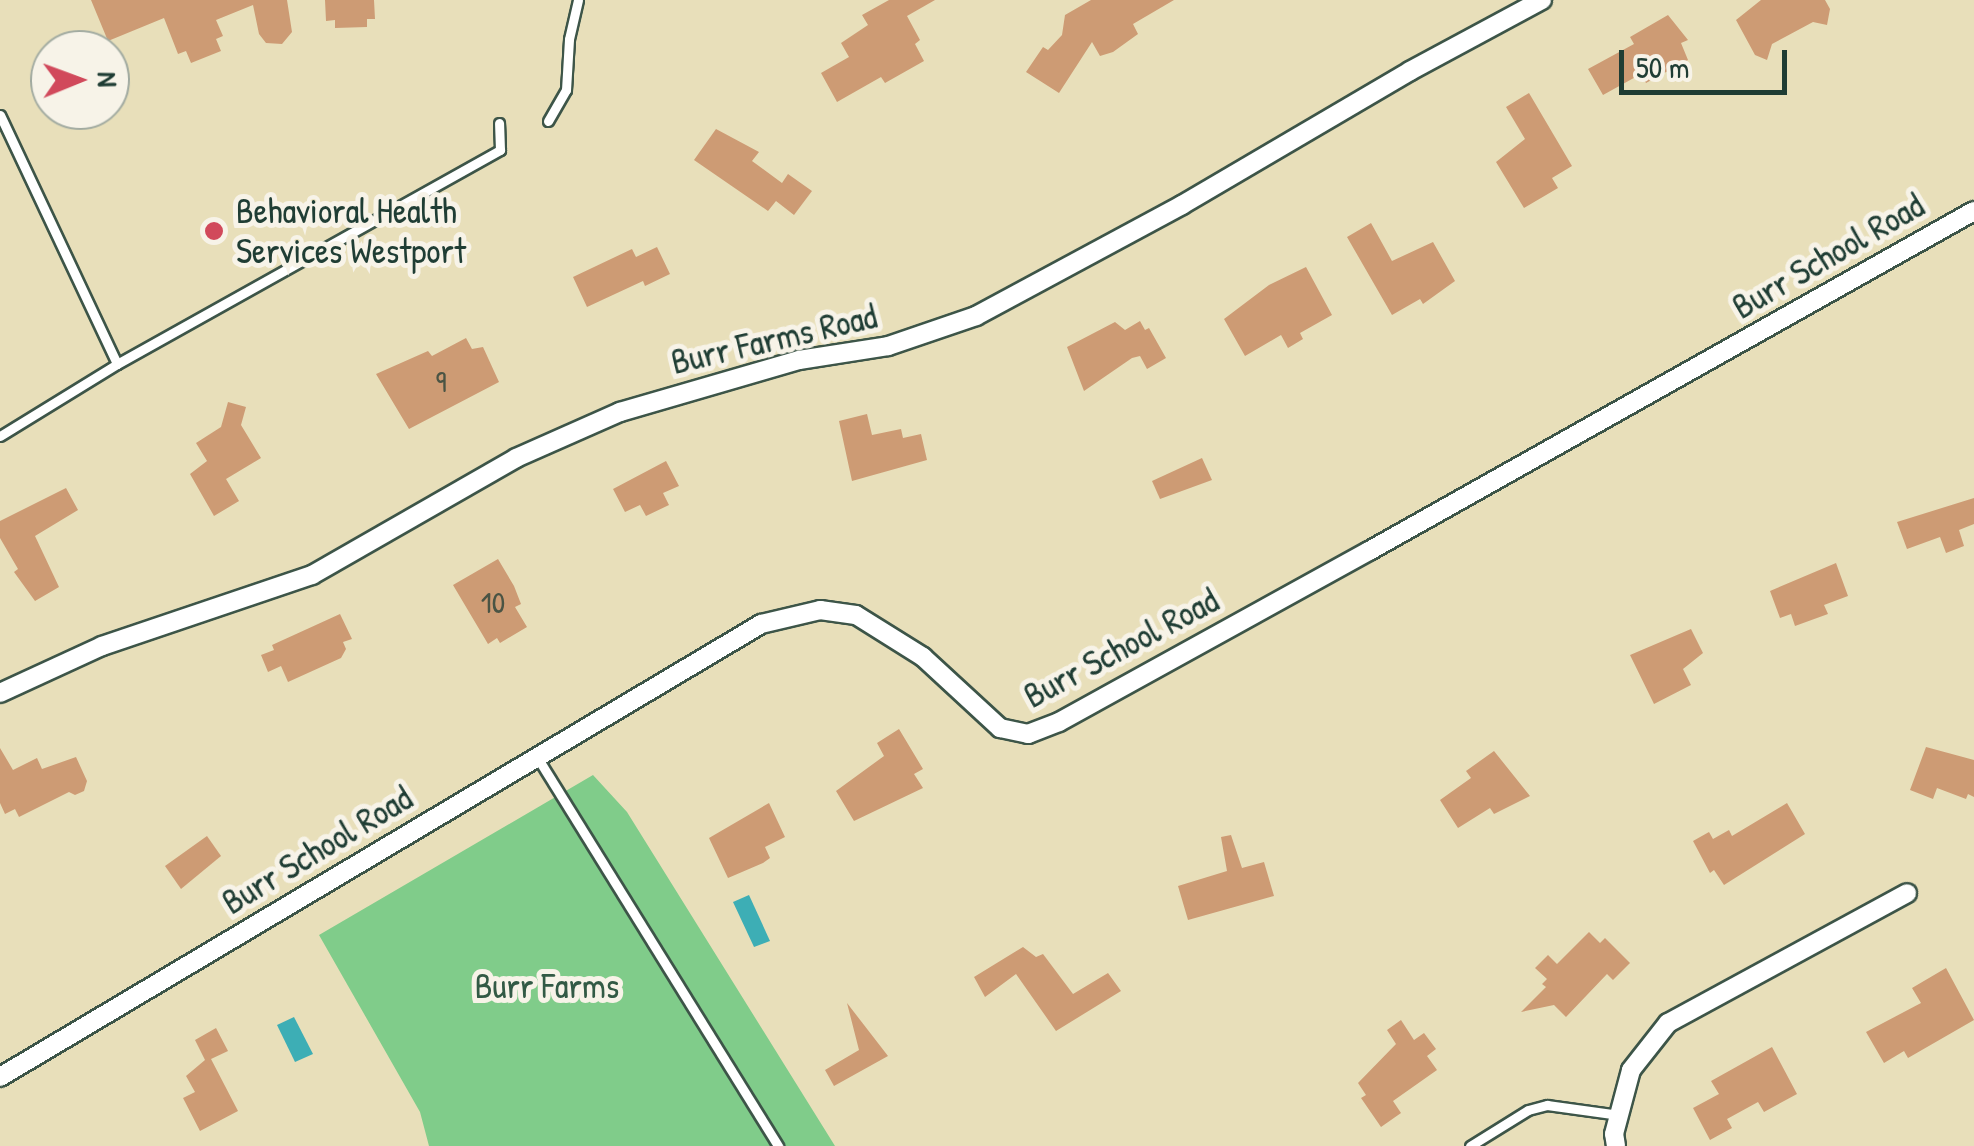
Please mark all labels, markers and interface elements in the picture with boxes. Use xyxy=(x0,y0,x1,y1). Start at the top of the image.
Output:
north arrow xyxy=(30,30,130,130)
scale bar xyxy=(1624,30,1792,92)
text: 50 m xyxy=(1636,47,1689,87)
text: N xyxy=(89,72,127,87)
street label: Burr School Road xyxy=(1725,184,1931,328)
place label: Behavioral Health Services Westport xyxy=(236,190,466,272)
marker: Behavioral Health Services Westport xyxy=(201,218,227,244)
street label: Burr Farms Road xyxy=(667,295,881,383)
house number: 9 xyxy=(435,363,447,399)
street label: Burr School Road xyxy=(1017,579,1225,717)
house number: 10 xyxy=(481,584,505,620)
street label: Burr School Road xyxy=(214,777,420,923)
park label: Burr Farms xyxy=(475,965,619,1007)

